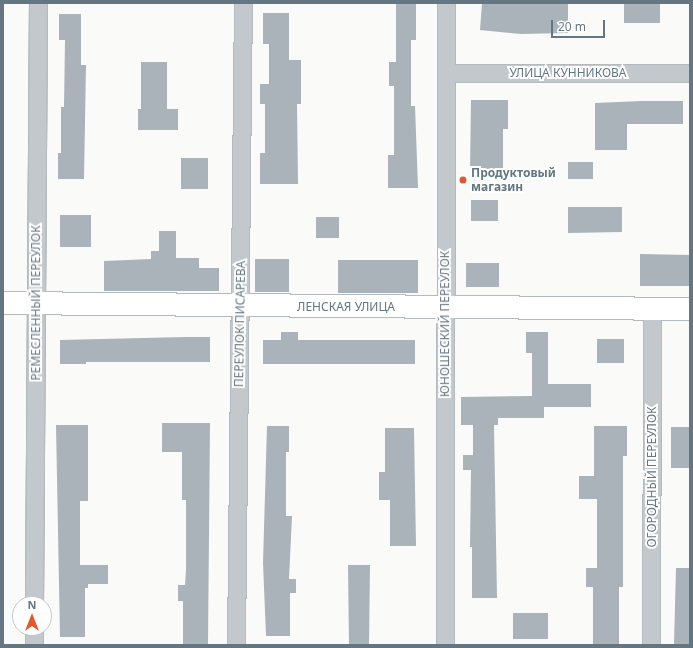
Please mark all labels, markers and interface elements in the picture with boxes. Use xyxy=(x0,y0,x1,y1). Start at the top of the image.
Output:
scale bar xyxy=(553,12,607,38)
text: 20 m xyxy=(558,18,586,35)
street label: УЛИЦА КУННИКОВА xyxy=(509,66,627,80)
place label: Продуктовый магазин xyxy=(471,166,556,194)
marker: Продуктовый магазин xyxy=(458,175,468,185)
street label: РЕМЕСЛЕННЫЙ ПЕРЕУЛОК xyxy=(29,225,43,381)
street label: ЮНОШЕСКИЙ ПЕРЕУЛОК xyxy=(438,251,452,397)
street label: ПЕРЕУЛОК ПИСАРЕВА xyxy=(232,261,248,387)
street label: ЛЕНСКАЯ УЛИЦА xyxy=(297,300,395,314)
street label: ОГОРОДНЫЙ ПЕРЕУЛОК xyxy=(645,406,659,548)
north arrow xyxy=(12,596,52,636)
text: N xyxy=(28,597,36,612)

